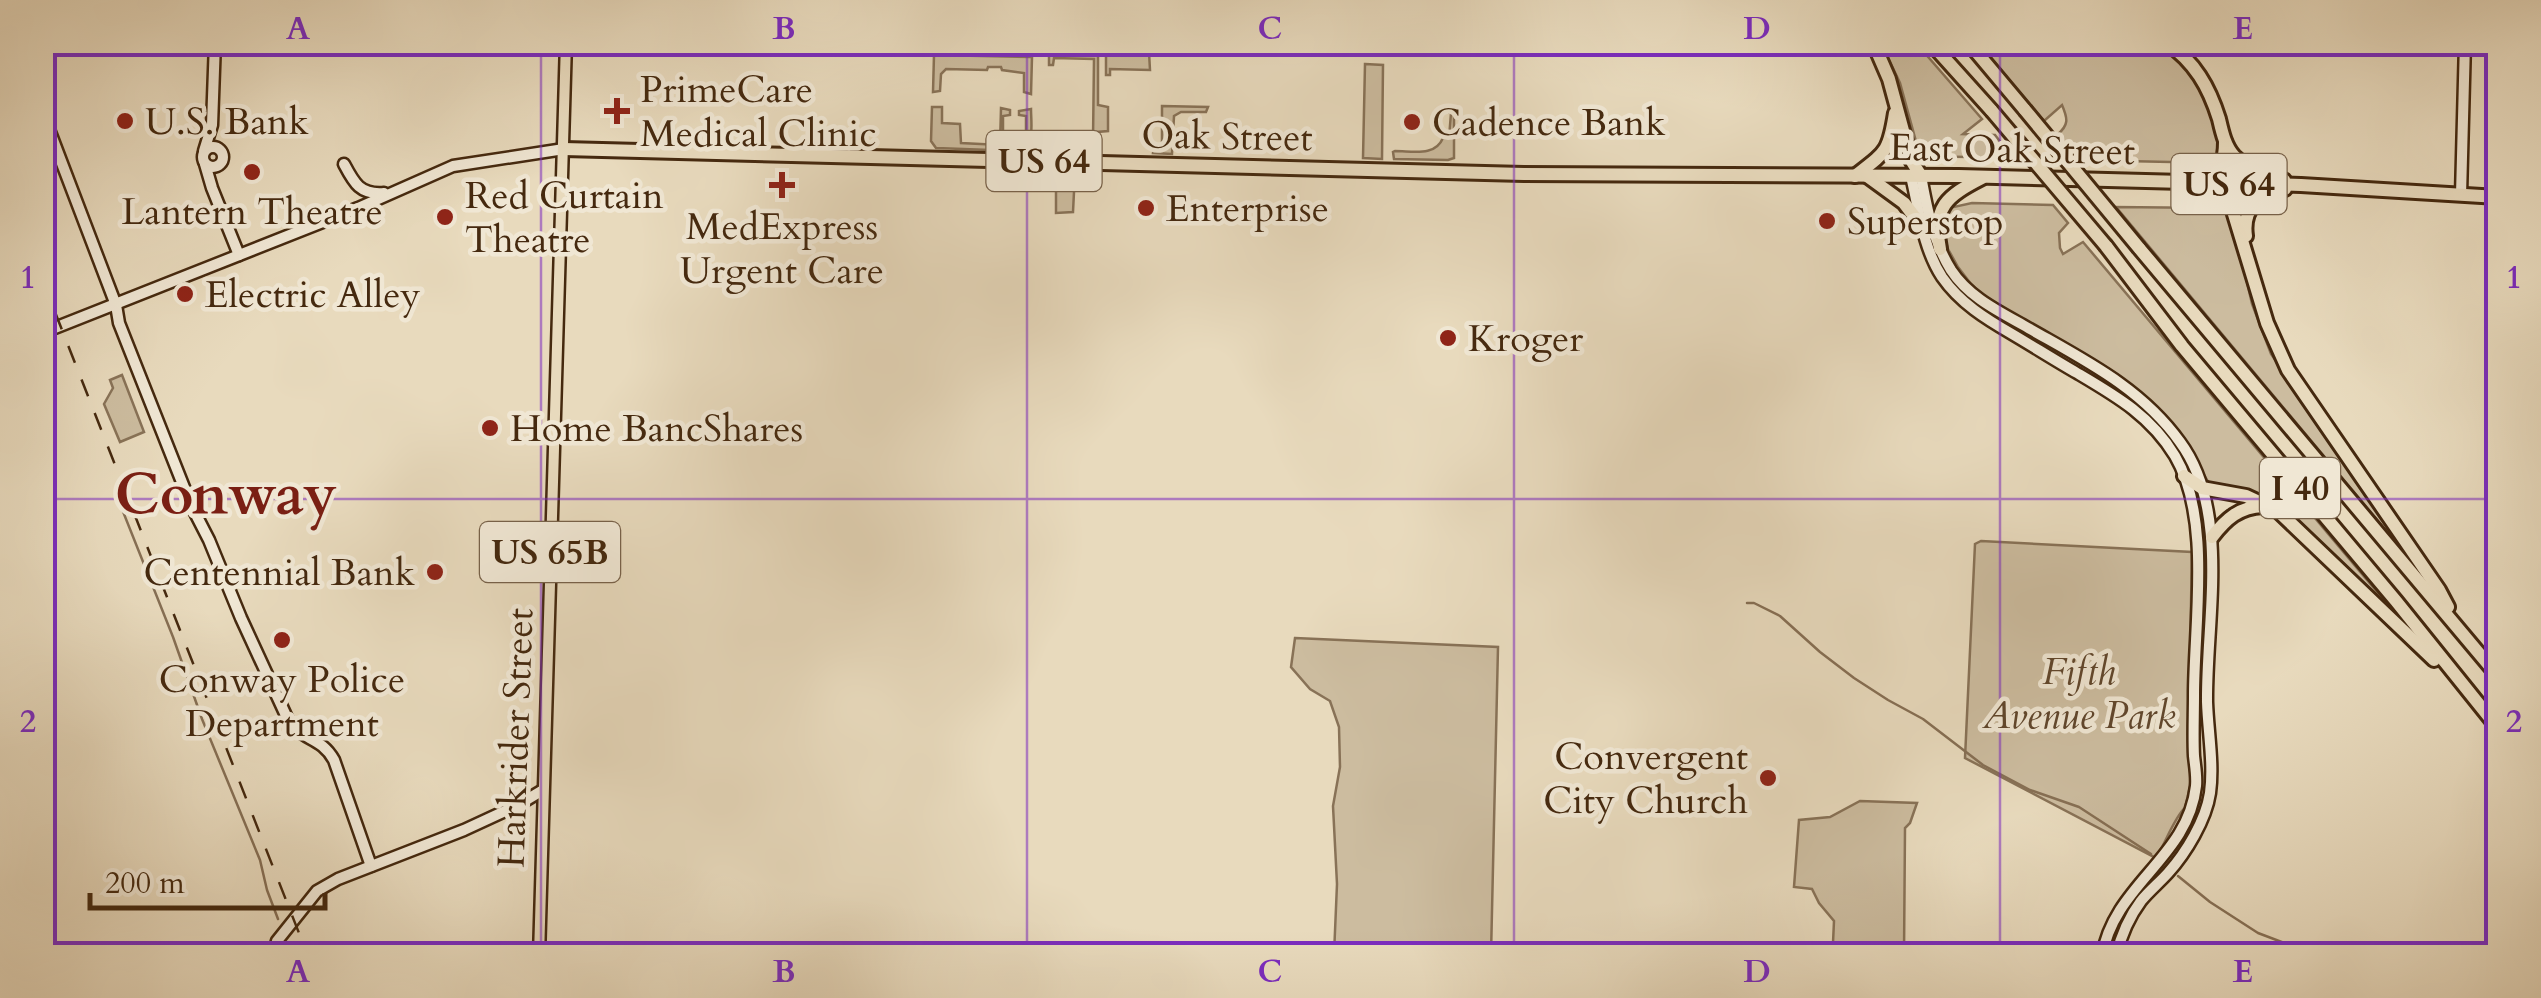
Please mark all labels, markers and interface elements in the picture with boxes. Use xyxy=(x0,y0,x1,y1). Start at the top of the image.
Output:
text: A xyxy=(286,7,310,51)
text: B xyxy=(772,7,796,51)
text: C xyxy=(1258,7,1282,51)
text: D xyxy=(1743,7,1771,51)
text: E xyxy=(2233,7,2253,51)
place label: PrimeCare Medical Clinic xyxy=(640,64,877,160)
place label: U.S. Bank xyxy=(145,96,309,148)
place label: Cadence Bank xyxy=(1432,97,1666,149)
marker: PrimeCare Medical Clinic xyxy=(604,98,630,124)
marker: U.S. Bank xyxy=(114,110,136,132)
street label: Oak Street xyxy=(1141,110,1313,164)
marker: Cadence Bank xyxy=(1401,111,1423,133)
street label: East Oak Street xyxy=(1889,122,2135,178)
road number: US 64 xyxy=(986,131,1102,191)
road number: US 64 xyxy=(2172,154,2286,214)
marker: Lantern Theatre xyxy=(241,161,263,183)
place label: Red Curtain Theatre xyxy=(465,170,664,266)
marker: MedExpress Urgent Care xyxy=(769,172,795,198)
place label: Enterprise xyxy=(1166,183,1329,235)
place label: Lantern Theatre xyxy=(121,186,383,238)
place label: Superstop xyxy=(1847,196,2004,248)
marker: Enterprise xyxy=(1135,197,1157,219)
place label: MedExpress Urgent Care xyxy=(680,201,884,297)
marker: Red Curtain Theatre xyxy=(434,206,456,228)
marker: Superstop xyxy=(1816,210,1838,232)
text: 1 xyxy=(20,256,36,300)
text: 1 xyxy=(2506,256,2522,300)
place label: Electric Alley xyxy=(205,269,421,321)
marker: Electric Alley xyxy=(174,283,196,305)
place label: Kroger xyxy=(1468,313,1583,365)
marker: Kroger xyxy=(1437,327,1459,349)
place label: Home BancShares xyxy=(510,403,803,455)
marker: Home BancShares xyxy=(479,417,501,439)
district label: Conway xyxy=(115,456,337,534)
road number: I 40 xyxy=(2260,458,2340,518)
road number: US 65B xyxy=(480,522,620,582)
place label: Centennial Bank xyxy=(143,547,416,599)
marker: Centennial Bank xyxy=(424,561,446,583)
street label: Harkrider Street xyxy=(485,607,547,869)
marker: Conway Police Department xyxy=(271,629,293,651)
park label: Fifth Avenue Park xyxy=(1981,646,2176,742)
place label: Conway Police Department xyxy=(159,654,405,750)
text: 2 xyxy=(20,700,36,744)
text: 2 xyxy=(2506,700,2522,744)
place label: Convergent City Church xyxy=(1543,731,1748,827)
marker: Convergent City Church xyxy=(1757,767,1779,789)
scale bar xyxy=(90,848,325,910)
text: 200 m xyxy=(105,863,185,904)
text: A xyxy=(286,950,310,994)
text: B xyxy=(772,950,796,994)
text: C xyxy=(1258,950,1282,994)
text: D xyxy=(1743,950,1771,994)
text: E xyxy=(2233,950,2253,994)

